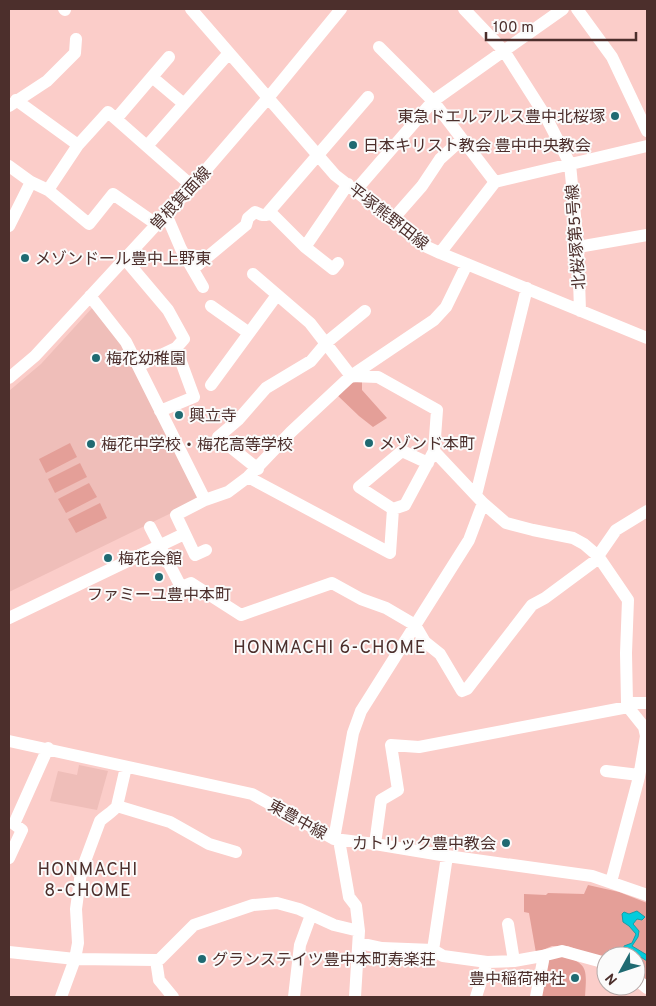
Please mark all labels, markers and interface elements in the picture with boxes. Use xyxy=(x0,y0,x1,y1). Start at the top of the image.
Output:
scale bar xyxy=(486,10,636,42)
text: 100 m xyxy=(493,19,534,38)
place label: 東急ドエルアルス豊中北桜塚 xyxy=(397,108,605,128)
marker: 東急ドエルアルス豊中北桜塚 xyxy=(609,110,621,122)
place label: 日本キリスト教会 豊中中央教会 xyxy=(363,137,591,157)
marker: 日本キリスト教会 豊中中央教会 xyxy=(347,139,359,151)
street label: 曽根箕面線 xyxy=(147,163,216,235)
street label: 平塚熊野田線 xyxy=(344,180,432,255)
street label: 北桜塚第5号線 xyxy=(563,183,591,290)
place label: メゾンドール豊中上野東 xyxy=(35,250,211,270)
marker: メゾンドール豊中上野東 xyxy=(19,252,31,264)
place label: 梅花幼稚園 xyxy=(106,350,186,370)
marker: 梅花幼稚園 xyxy=(90,352,102,364)
place label: 興立寺 xyxy=(189,407,237,427)
marker: 興立寺 xyxy=(173,409,185,421)
place label: メゾンド本町 xyxy=(379,435,475,455)
place label: 梅花中学校・梅花高等学校 xyxy=(101,436,293,456)
marker: メゾンド本町 xyxy=(363,437,375,449)
marker: 梅花中学校・梅花高等学校 xyxy=(85,438,97,450)
place label: 梅花会館 xyxy=(118,550,182,570)
marker: 梅花会館 xyxy=(102,552,114,564)
marker: ファミーユ豊中本町 xyxy=(153,571,165,583)
place label: ファミーユ豊中本町 xyxy=(87,586,231,606)
district label: HONMACHI 6-CHOME xyxy=(233,637,427,660)
street label: 東豊中線 xyxy=(264,796,330,845)
place label: カトリック豊中教会 xyxy=(352,835,496,855)
marker: カトリック豊中教会 xyxy=(500,837,512,849)
district label: HONMACHI 8-CHOME xyxy=(38,859,138,903)
north arrow xyxy=(596,946,646,996)
place label: グランステイツ豊中本町寿楽荘 xyxy=(212,951,436,971)
marker: グランステイツ豊中本町寿楽荘 xyxy=(196,953,208,965)
text: N xyxy=(602,969,622,988)
place label: 豊中稲荷神社 xyxy=(469,970,565,990)
marker: 豊中稲荷神社 xyxy=(569,972,581,984)

